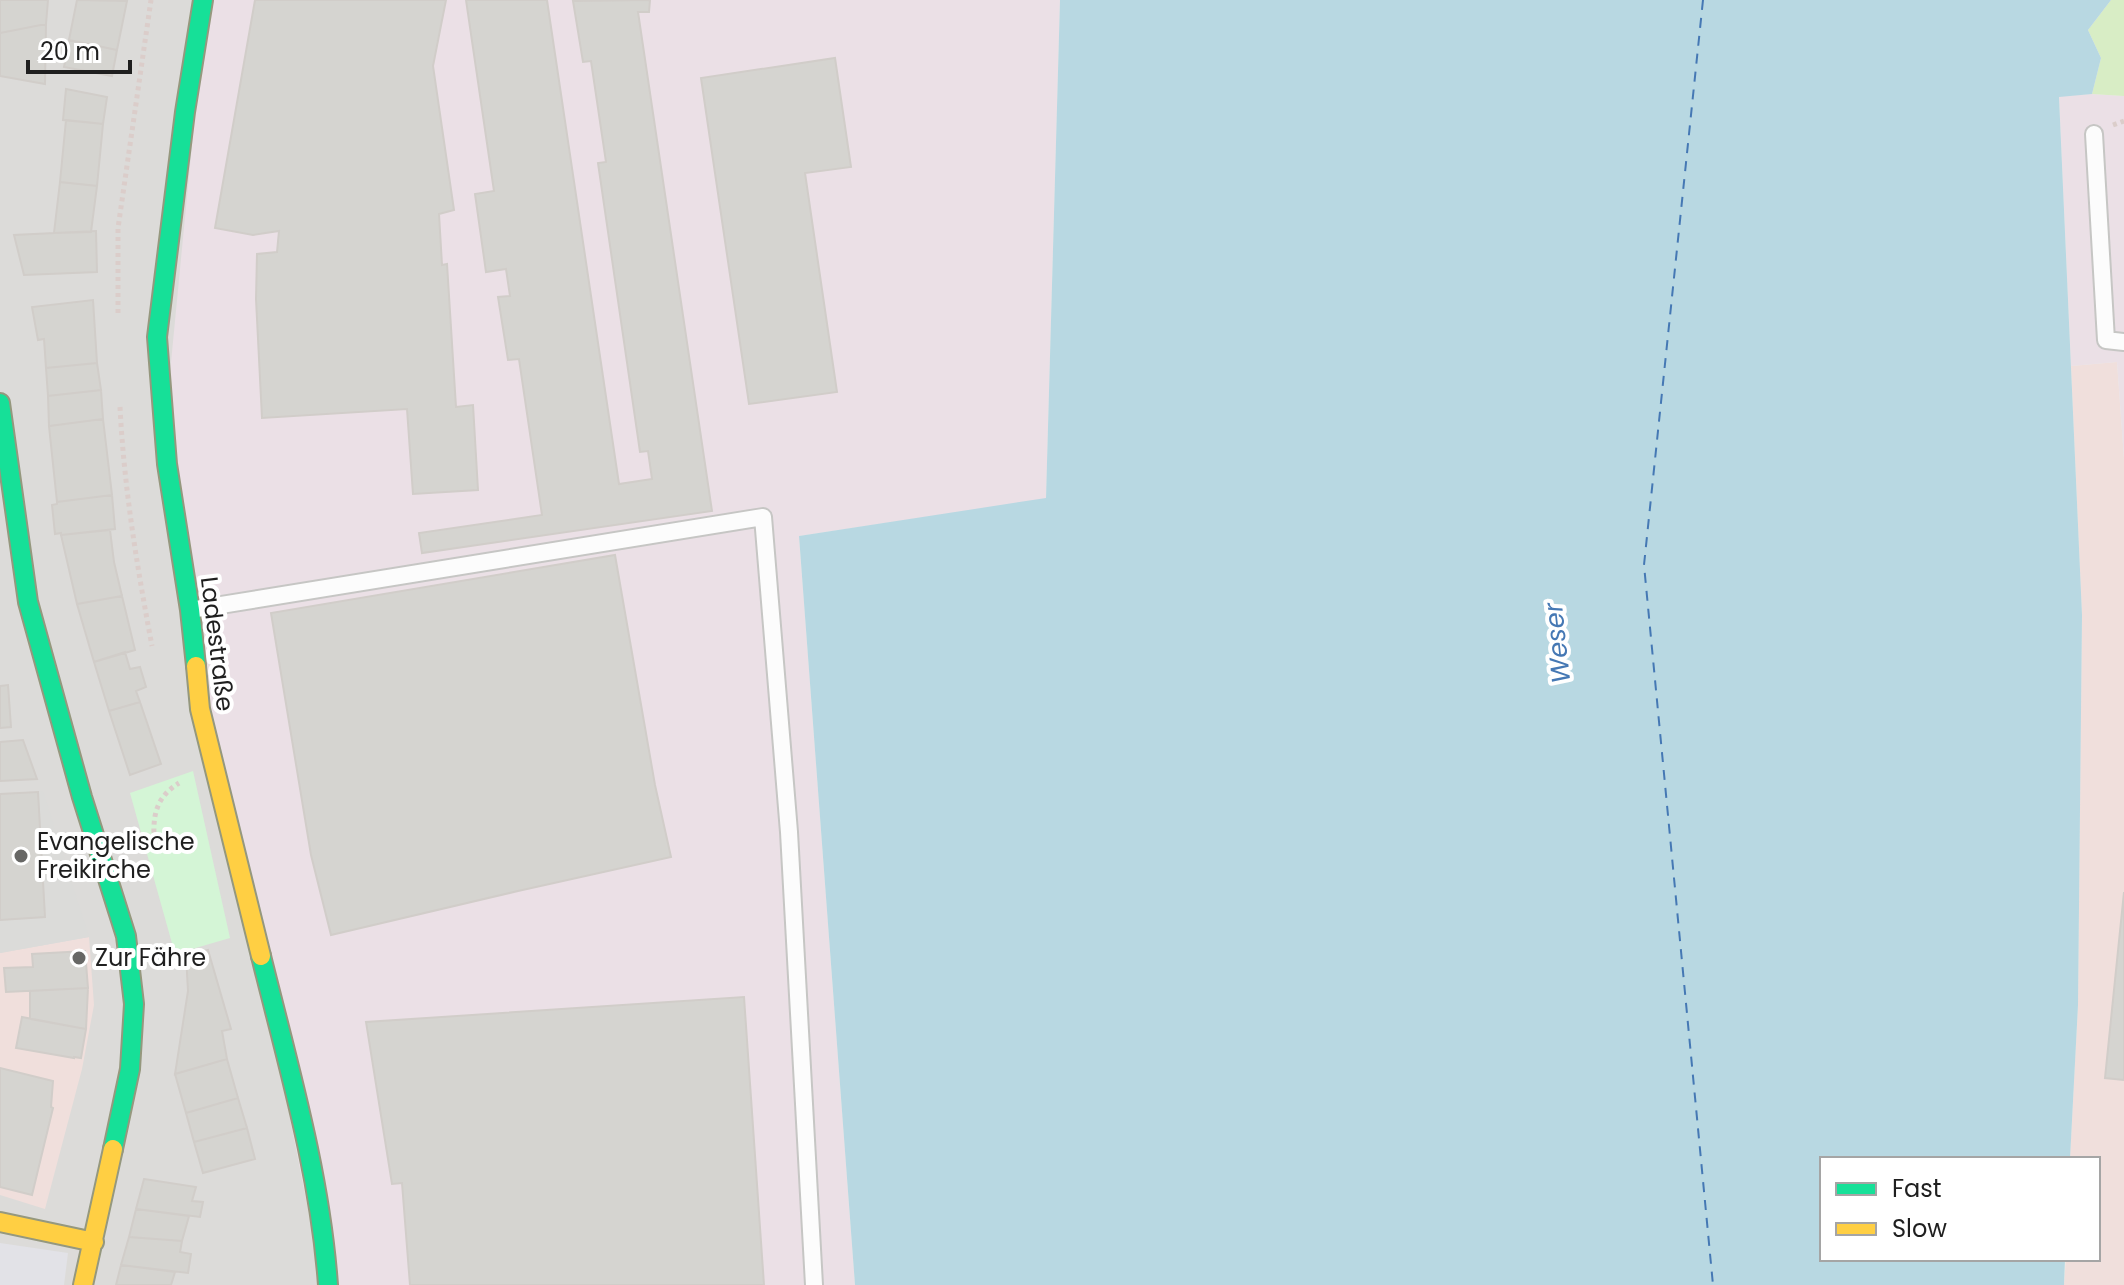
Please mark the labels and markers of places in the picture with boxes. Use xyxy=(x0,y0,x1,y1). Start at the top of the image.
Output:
place label: Evangelische Freikirche xyxy=(37,825,195,886)
marker: Evangelische Freikirche xyxy=(12,847,30,865)
place label: Zur Fähre xyxy=(95,941,206,974)
marker: Zur Fähre xyxy=(70,949,88,967)

